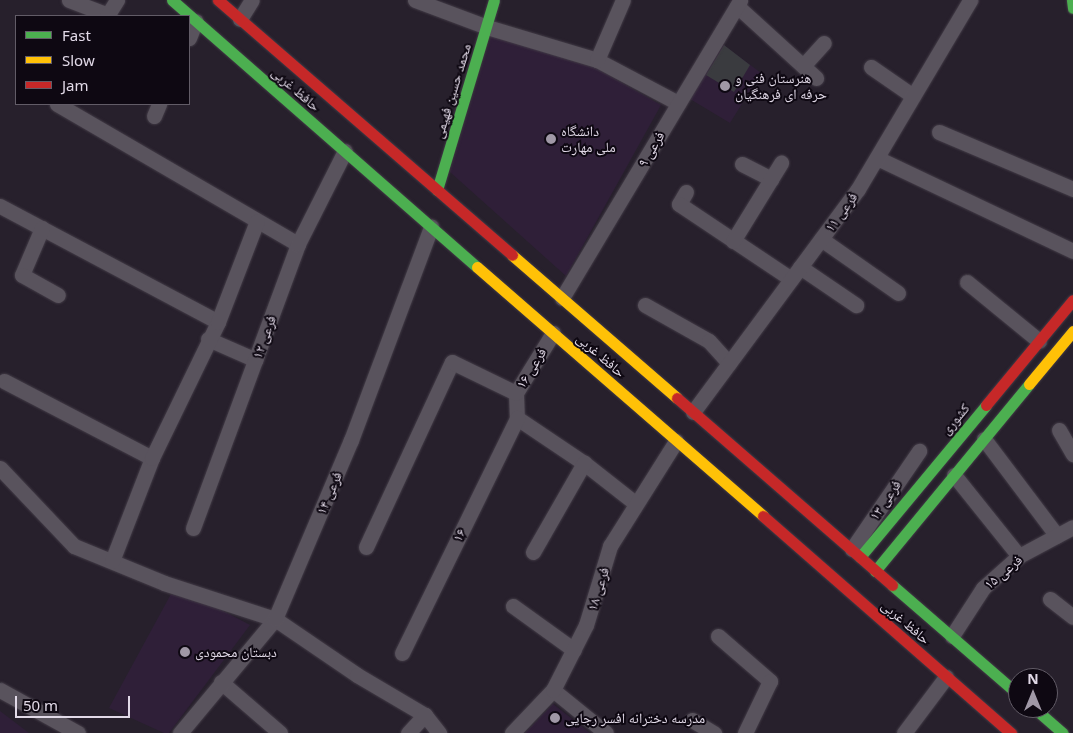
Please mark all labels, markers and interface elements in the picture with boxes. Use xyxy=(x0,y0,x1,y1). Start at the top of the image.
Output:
legend xyxy=(15,15,190,105)
text: Fast xyxy=(62,25,91,45)
street label: محمد حسین فهیمی xyxy=(430,41,474,141)
text: Slow xyxy=(62,50,95,70)
street label: حافظ غربی xyxy=(268,63,324,115)
place label: هنرستان فنی و حرفه ای فرهنگیان xyxy=(735,70,827,102)
text: Jam xyxy=(62,75,89,95)
marker: هنرستان فنی و حرفه ای فرهنگیان xyxy=(719,80,731,92)
place label: دانشگاه ملی مهارت xyxy=(561,123,616,156)
street label: فرعی ۹ xyxy=(634,128,668,170)
marker: دانشگاه ملی مهارت xyxy=(545,133,557,145)
street label: فرعی ۱۱ xyxy=(821,189,861,235)
street label: فرعی ۱۲ xyxy=(249,313,279,361)
street label: حافظ غربی xyxy=(573,329,629,381)
street label: فرعی ۱۶ xyxy=(512,345,550,391)
street label: کشوری xyxy=(937,400,973,438)
street label: فرعی ۱۴ xyxy=(313,469,345,517)
street label: فرعی ۱۳ xyxy=(866,477,904,523)
street label: ۱۶ xyxy=(449,526,469,544)
street label: فرعی ۱۵ xyxy=(981,551,1025,593)
street label: فرعی ۱۸ xyxy=(583,565,613,613)
street label: حافظ غربی xyxy=(878,596,934,648)
place label: دبستان محمودی xyxy=(195,644,277,660)
marker: دبستان محمودی xyxy=(179,646,191,658)
north arrow xyxy=(1008,668,1058,718)
text: N xyxy=(1027,669,1039,688)
scale bar xyxy=(18,686,132,718)
text: 50 m xyxy=(23,695,58,715)
place label: مدرسه دخترانه افسر رجایی xyxy=(565,710,705,726)
marker: مدرسه دخترانه افسر رجایی xyxy=(549,712,561,724)

